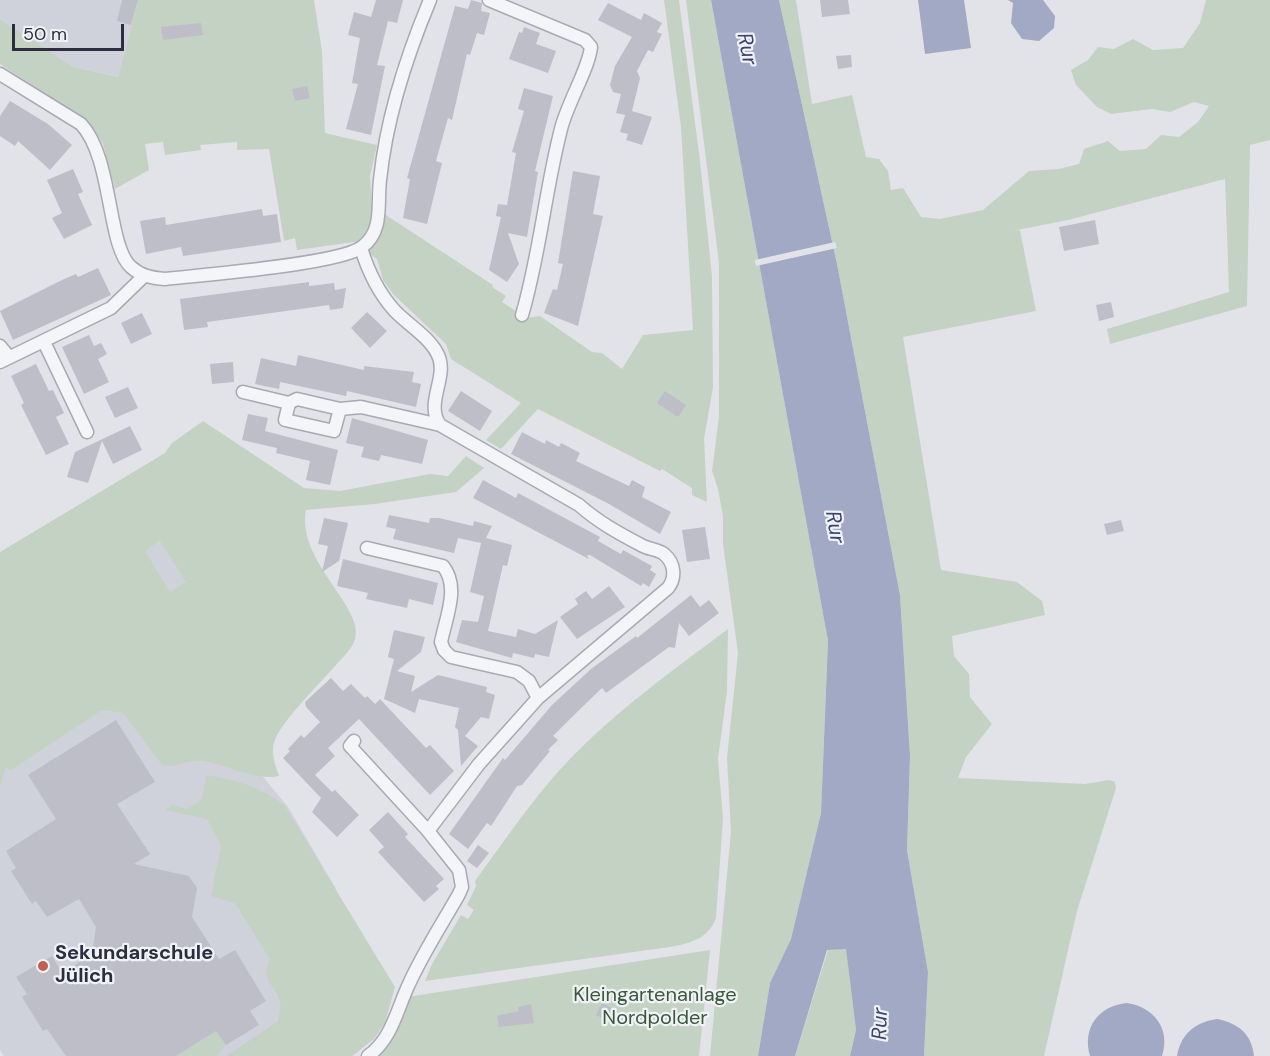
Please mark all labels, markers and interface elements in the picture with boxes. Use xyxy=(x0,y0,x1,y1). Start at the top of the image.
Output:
scale bar xyxy=(15,12,128,50)
text: 50 m xyxy=(23,22,67,46)
water label: Rur xyxy=(731,31,761,67)
water label: Rur xyxy=(819,509,849,545)
place label: Sekundarschule Jülich xyxy=(55,942,213,989)
marker: Sekundarschule Jülich xyxy=(36,959,50,973)
park label: Kleingartenanlage Nordpolder xyxy=(573,984,737,1031)
water label: Rur xyxy=(868,1007,894,1041)

